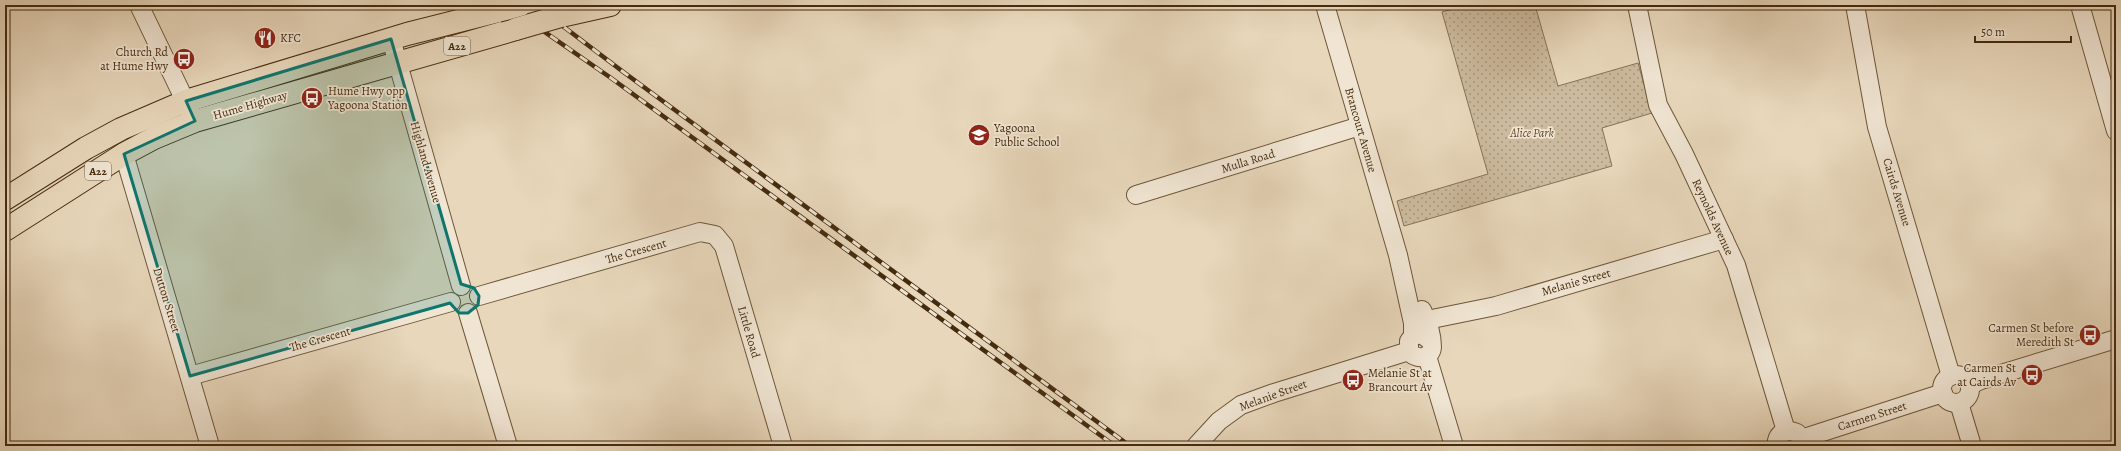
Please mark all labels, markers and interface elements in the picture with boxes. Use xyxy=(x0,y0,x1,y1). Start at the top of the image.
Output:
scale bar xyxy=(1975,18,2071,44)
text: 50 m xyxy=(1981,24,2005,40)
restaurant icon: KFC xyxy=(252,25,278,51)
place label: KFC xyxy=(280,30,301,46)
road number: A22 xyxy=(444,37,470,55)
place label: Church Rd at Hume Hwy xyxy=(100,44,169,74)
bus stop icon: Church Rd at Hume Hwy xyxy=(171,46,197,72)
place label: Hume Hwy opp Yagoona Station xyxy=(327,83,408,113)
bus stop icon: Hume Hwy opp Yagoona Station xyxy=(299,85,325,111)
street label: Brancourt Avenue xyxy=(1341,86,1381,174)
street label: Hume Highway xyxy=(211,87,290,123)
street label: Highland Avenue xyxy=(407,119,445,205)
place label: Yagoona Public School xyxy=(993,120,1060,150)
school or university icon: Yagoona Public School xyxy=(966,122,992,148)
park label: Alice Park xyxy=(1509,125,1555,141)
street label: Mulla Road xyxy=(1219,145,1277,177)
street label: Cairds Avenue xyxy=(1879,156,1915,228)
road number: A22 xyxy=(85,162,111,180)
street label: Reynolds Avenue xyxy=(1688,176,1738,258)
street label: The Crescent xyxy=(604,235,668,267)
street label: Dutton Street xyxy=(150,265,184,335)
street label: Melanie Street xyxy=(1540,265,1612,299)
street label: Little Road xyxy=(734,304,764,360)
place label: Carmen St before Meredith St xyxy=(1988,320,2074,350)
bus stop icon: Carmen St before Meredith St xyxy=(2077,322,2103,348)
street label: The Crescent xyxy=(288,323,352,355)
place label: Carmen St at Cairds Av xyxy=(1957,360,2017,390)
bus stop icon: Carmen St at Cairds Av xyxy=(2019,362,2045,388)
place label: Melanie St at Brancourt Av xyxy=(1368,365,1433,395)
bus stop icon: Melanie St at Brancourt Av xyxy=(1340,367,1366,393)
street label: Melanie Street xyxy=(1237,375,1309,415)
street label: Carmen Street xyxy=(1836,397,1909,435)

